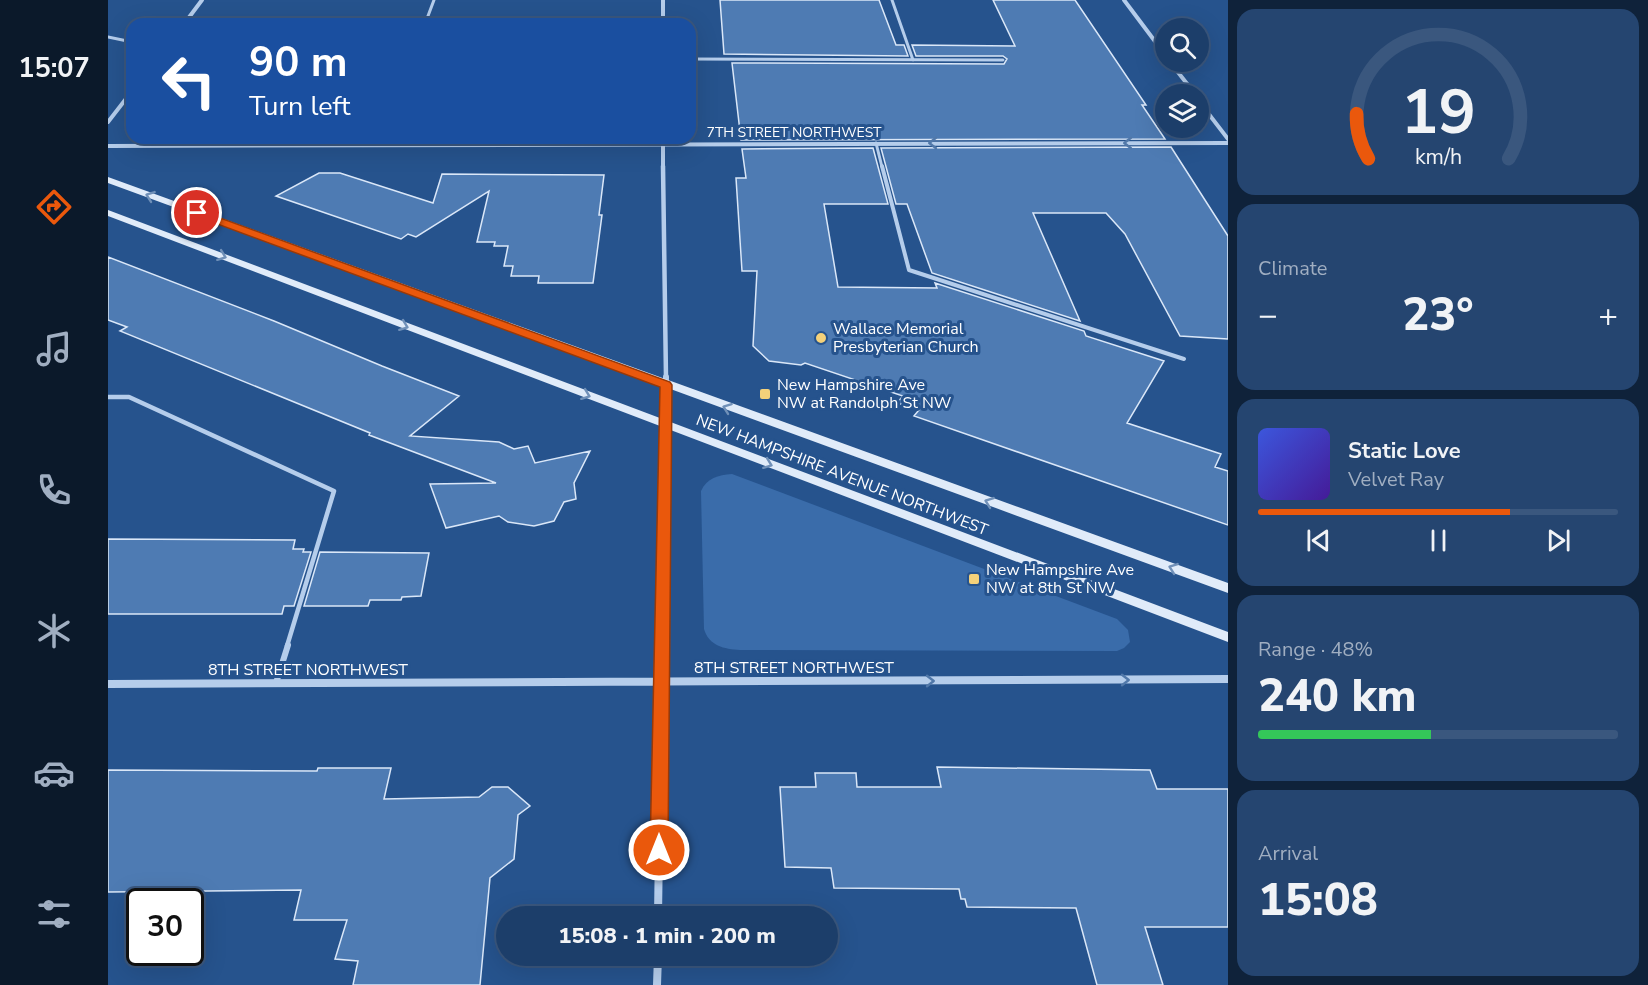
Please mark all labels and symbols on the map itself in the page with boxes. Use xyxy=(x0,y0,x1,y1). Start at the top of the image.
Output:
street label: 7TH STREET NORTHWEST xyxy=(707,123,882,142)
one-way arrow xyxy=(928,137,937,149)
one-way arrow xyxy=(1123,137,1132,149)
pin xyxy=(171,187,222,238)
one-way arrow xyxy=(145,191,156,203)
one-way arrow xyxy=(215,249,226,261)
one-way arrow xyxy=(398,318,409,331)
place label: Wallace Memorial Presbyterian Church xyxy=(833,318,979,358)
marker: Wallace Memorial Presbyterian Church xyxy=(814,331,828,345)
place label: New Hampshire Ave NW at Randolph St NW xyxy=(777,374,952,414)
marker: New Hampshire Ave NW at Randolph St NW xyxy=(758,387,772,401)
one-way arrow xyxy=(580,388,591,400)
one-way arrow xyxy=(722,403,733,416)
street label: NEW HAMPSHIRE AVENUE NORTHWEST xyxy=(693,409,991,541)
one-way arrow xyxy=(762,457,773,470)
one-way arrow xyxy=(985,497,995,510)
place label: New Hampshire Ave NW at 8th St NW xyxy=(986,559,1134,599)
one-way arrow xyxy=(1168,563,1179,576)
marker: New Hampshire Ave NW at 8th St NW xyxy=(967,572,981,586)
street label: 8TH STREET NORTHWEST xyxy=(694,657,894,679)
street label: 8TH STREET NORTHWEST xyxy=(208,659,408,681)
one-way arrow xyxy=(1120,674,1129,686)
one-way arrow xyxy=(925,675,934,687)
position arrow xyxy=(627,818,691,882)
speed limit sign: 30 xyxy=(126,888,204,966)

